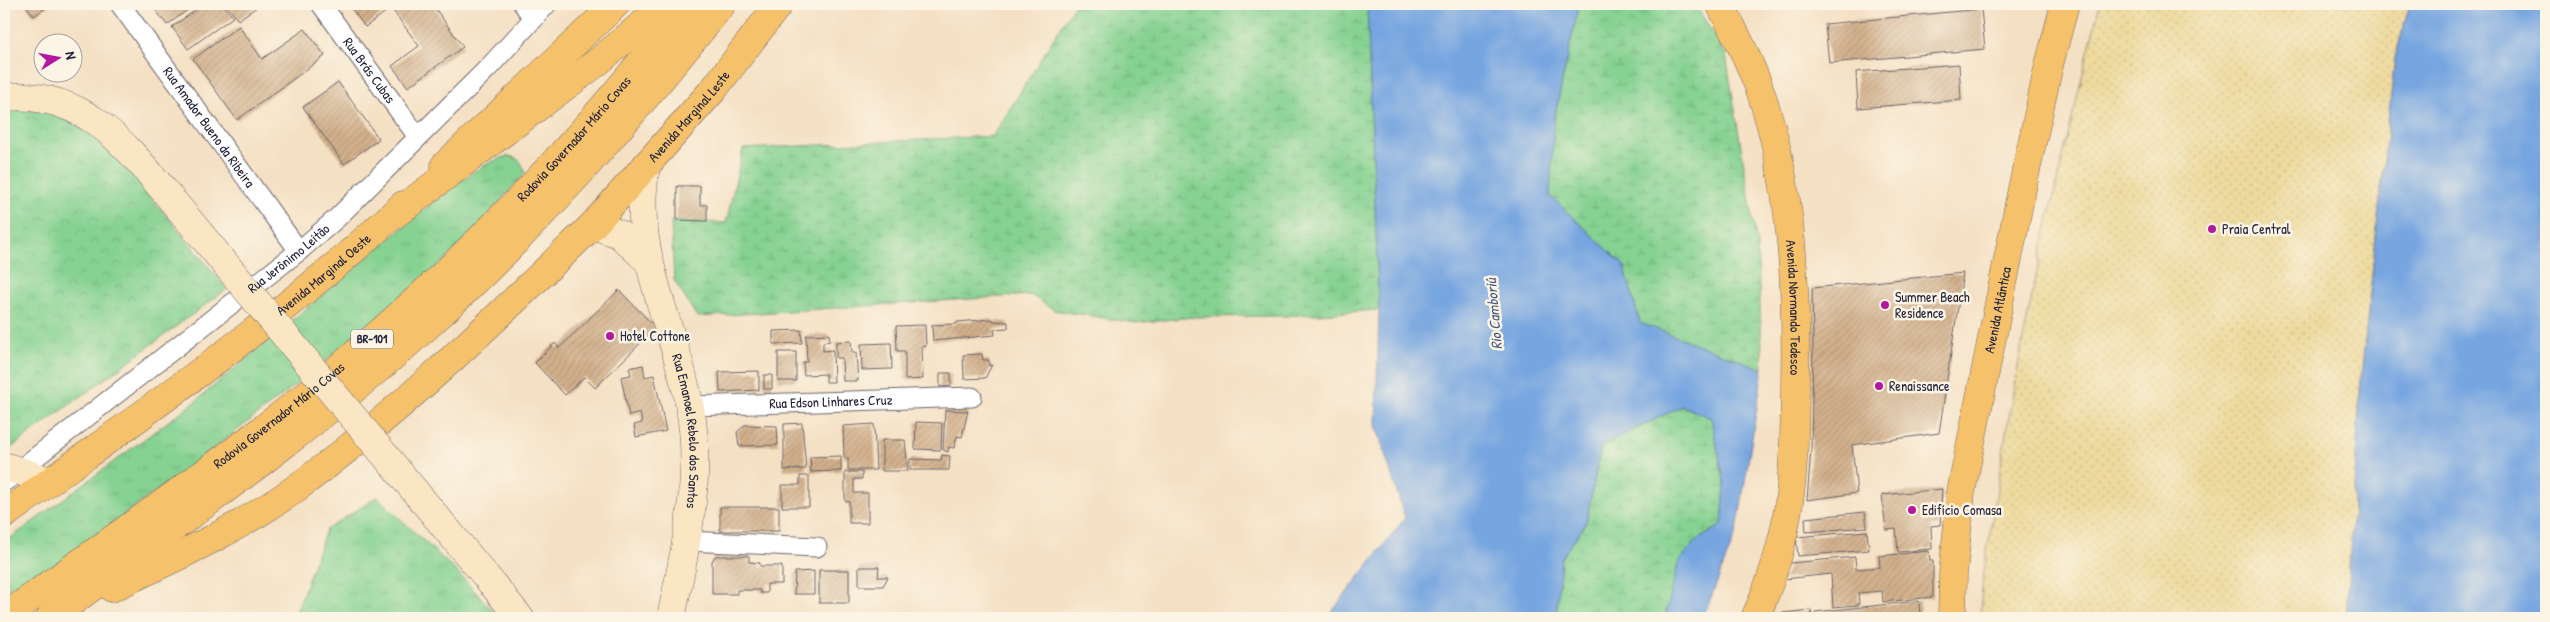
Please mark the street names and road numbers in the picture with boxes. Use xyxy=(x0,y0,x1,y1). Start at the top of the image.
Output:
street label: Rua Brás Cubas xyxy=(339,33,400,107)
street label: Rua Amador Bueno da Ribeira xyxy=(159,63,260,191)
street label: Avenida Marginal Leste xyxy=(643,66,734,166)
street label: Rodovia Governador Mário Covas xyxy=(512,72,635,205)
street label: Rua Jerônimo Leitão xyxy=(243,219,333,297)
street label: Avenida Marginal Oeste xyxy=(272,229,375,319)
street label: Avenida Normando Tedesco xyxy=(1782,239,1805,376)
street label: Avenida Atlântica xyxy=(1979,265,2015,355)
road number: BR-101 xyxy=(351,329,393,348)
street label: Rua Emanoel Rebelo dos Santos xyxy=(668,351,704,510)
street label: Rodovia Governador Mário Covas xyxy=(209,357,348,472)
street label: Rua Edson Linhares Cruz xyxy=(769,390,893,412)

